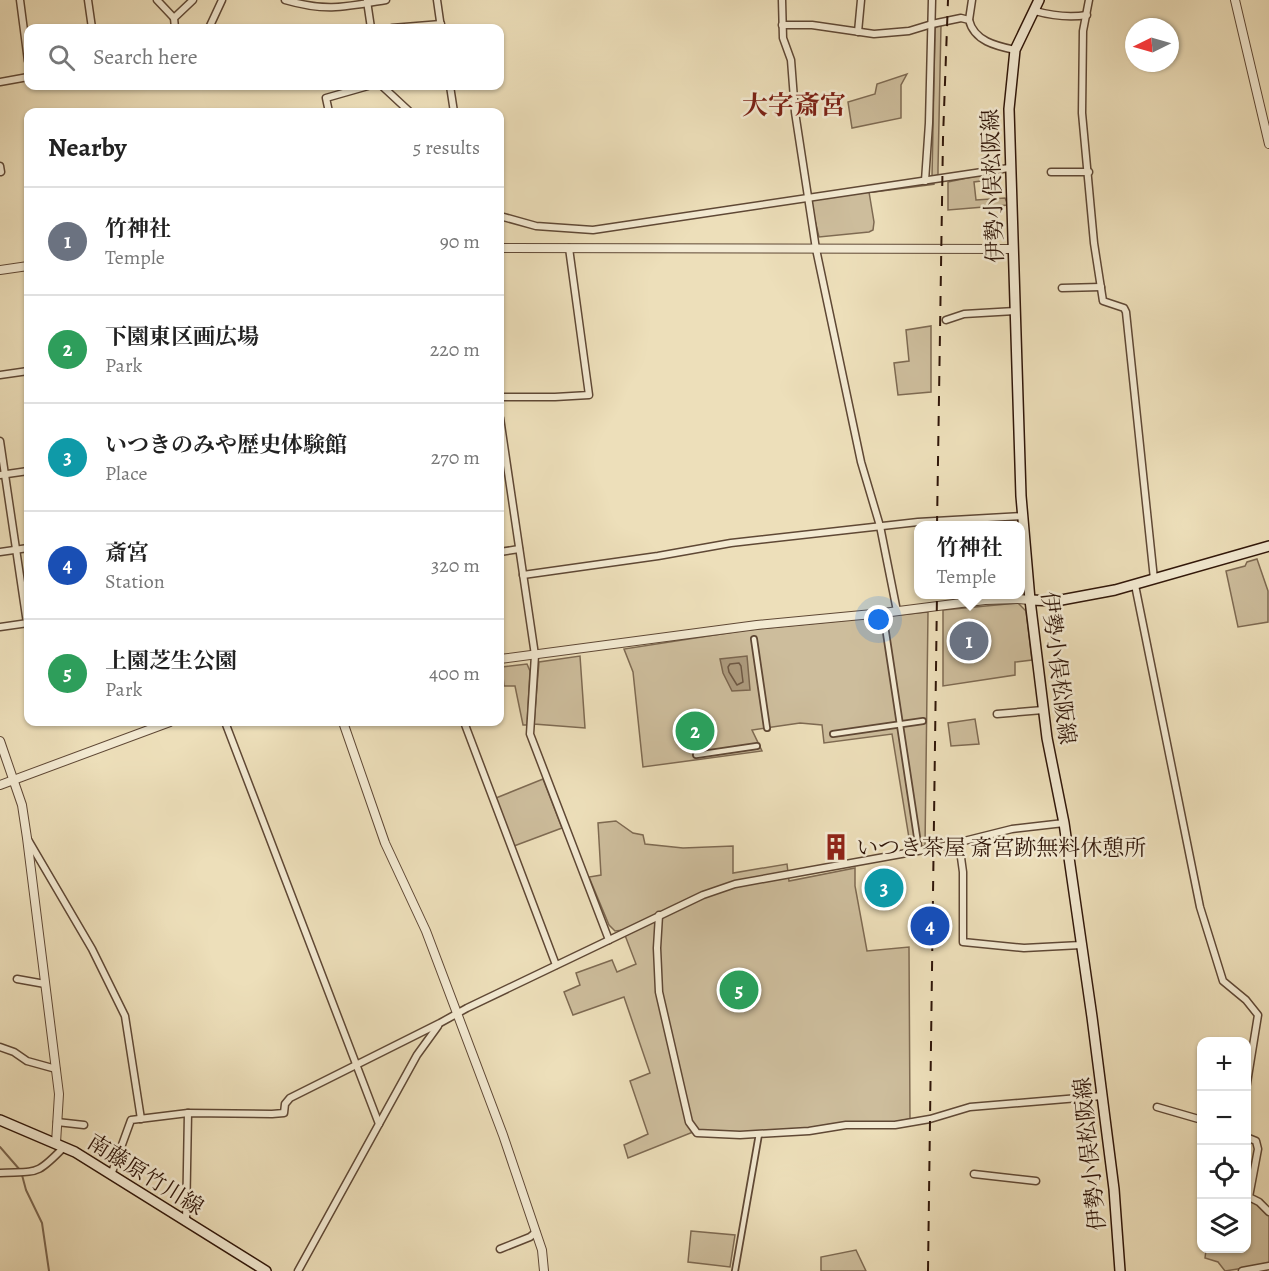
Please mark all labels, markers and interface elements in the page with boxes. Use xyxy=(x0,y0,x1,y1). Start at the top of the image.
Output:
north arrow xyxy=(1125,18,1179,72)
search box xyxy=(24,24,504,90)
icon: search xyxy=(45,41,78,74)
text: Search here xyxy=(93,42,198,72)
district label: 大字斎宮 xyxy=(742,88,846,123)
street label: 伊勢小俣松阪線 xyxy=(975,108,1011,263)
text: Nearby xyxy=(48,130,127,165)
text: 5 results xyxy=(413,134,480,161)
text: 竹神社 xyxy=(105,214,171,244)
text: 1 xyxy=(64,228,71,255)
text: 90 m xyxy=(440,228,480,255)
text: Temple xyxy=(105,244,165,271)
text: 下園東区画広場 xyxy=(105,322,259,352)
text: 2 xyxy=(63,336,72,363)
text: 220 m xyxy=(430,336,480,363)
text: Park xyxy=(105,352,143,379)
text: いつきのみや歴史体験館 xyxy=(105,430,347,460)
text: 3 xyxy=(63,444,72,471)
text: 270 m xyxy=(431,444,480,471)
text: Place xyxy=(105,460,147,487)
popup xyxy=(914,521,1025,599)
text: 竹神社 xyxy=(936,533,1003,563)
text: 斎宮 xyxy=(105,538,149,568)
text: 4 xyxy=(63,552,72,579)
text: 320 m xyxy=(431,552,480,579)
text: Temple xyxy=(936,563,996,590)
text: Station xyxy=(105,568,165,595)
street label: 伊勢小俣松阪線 xyxy=(1034,590,1082,746)
your location xyxy=(864,605,893,634)
pin: 1 xyxy=(950,618,988,664)
text: 上園芝生公園 xyxy=(105,646,237,676)
text: 5 xyxy=(63,660,72,687)
text: 400 m xyxy=(429,660,480,687)
text: Park xyxy=(105,676,143,703)
pin: 2 xyxy=(676,708,714,754)
building icon: いつき茶屋 斎宮跡無料休憩所 xyxy=(821,832,851,862)
place label: いつき茶屋 斎宮跡無料休憩所 xyxy=(856,833,1146,863)
pin: 3 xyxy=(864,866,904,910)
pin: 4 xyxy=(910,904,950,948)
pin: 5 xyxy=(720,968,758,1012)
map controls xyxy=(1197,1037,1251,1253)
button: + xyxy=(1197,1037,1251,1091)
street label: 伊勢小俣松阪線 xyxy=(1067,1076,1113,1232)
button: − xyxy=(1197,1091,1251,1145)
street label: 南藤原竹川線 xyxy=(82,1127,209,1223)
button: locate xyxy=(1197,1145,1251,1199)
button: layers xyxy=(1197,1199,1251,1253)

